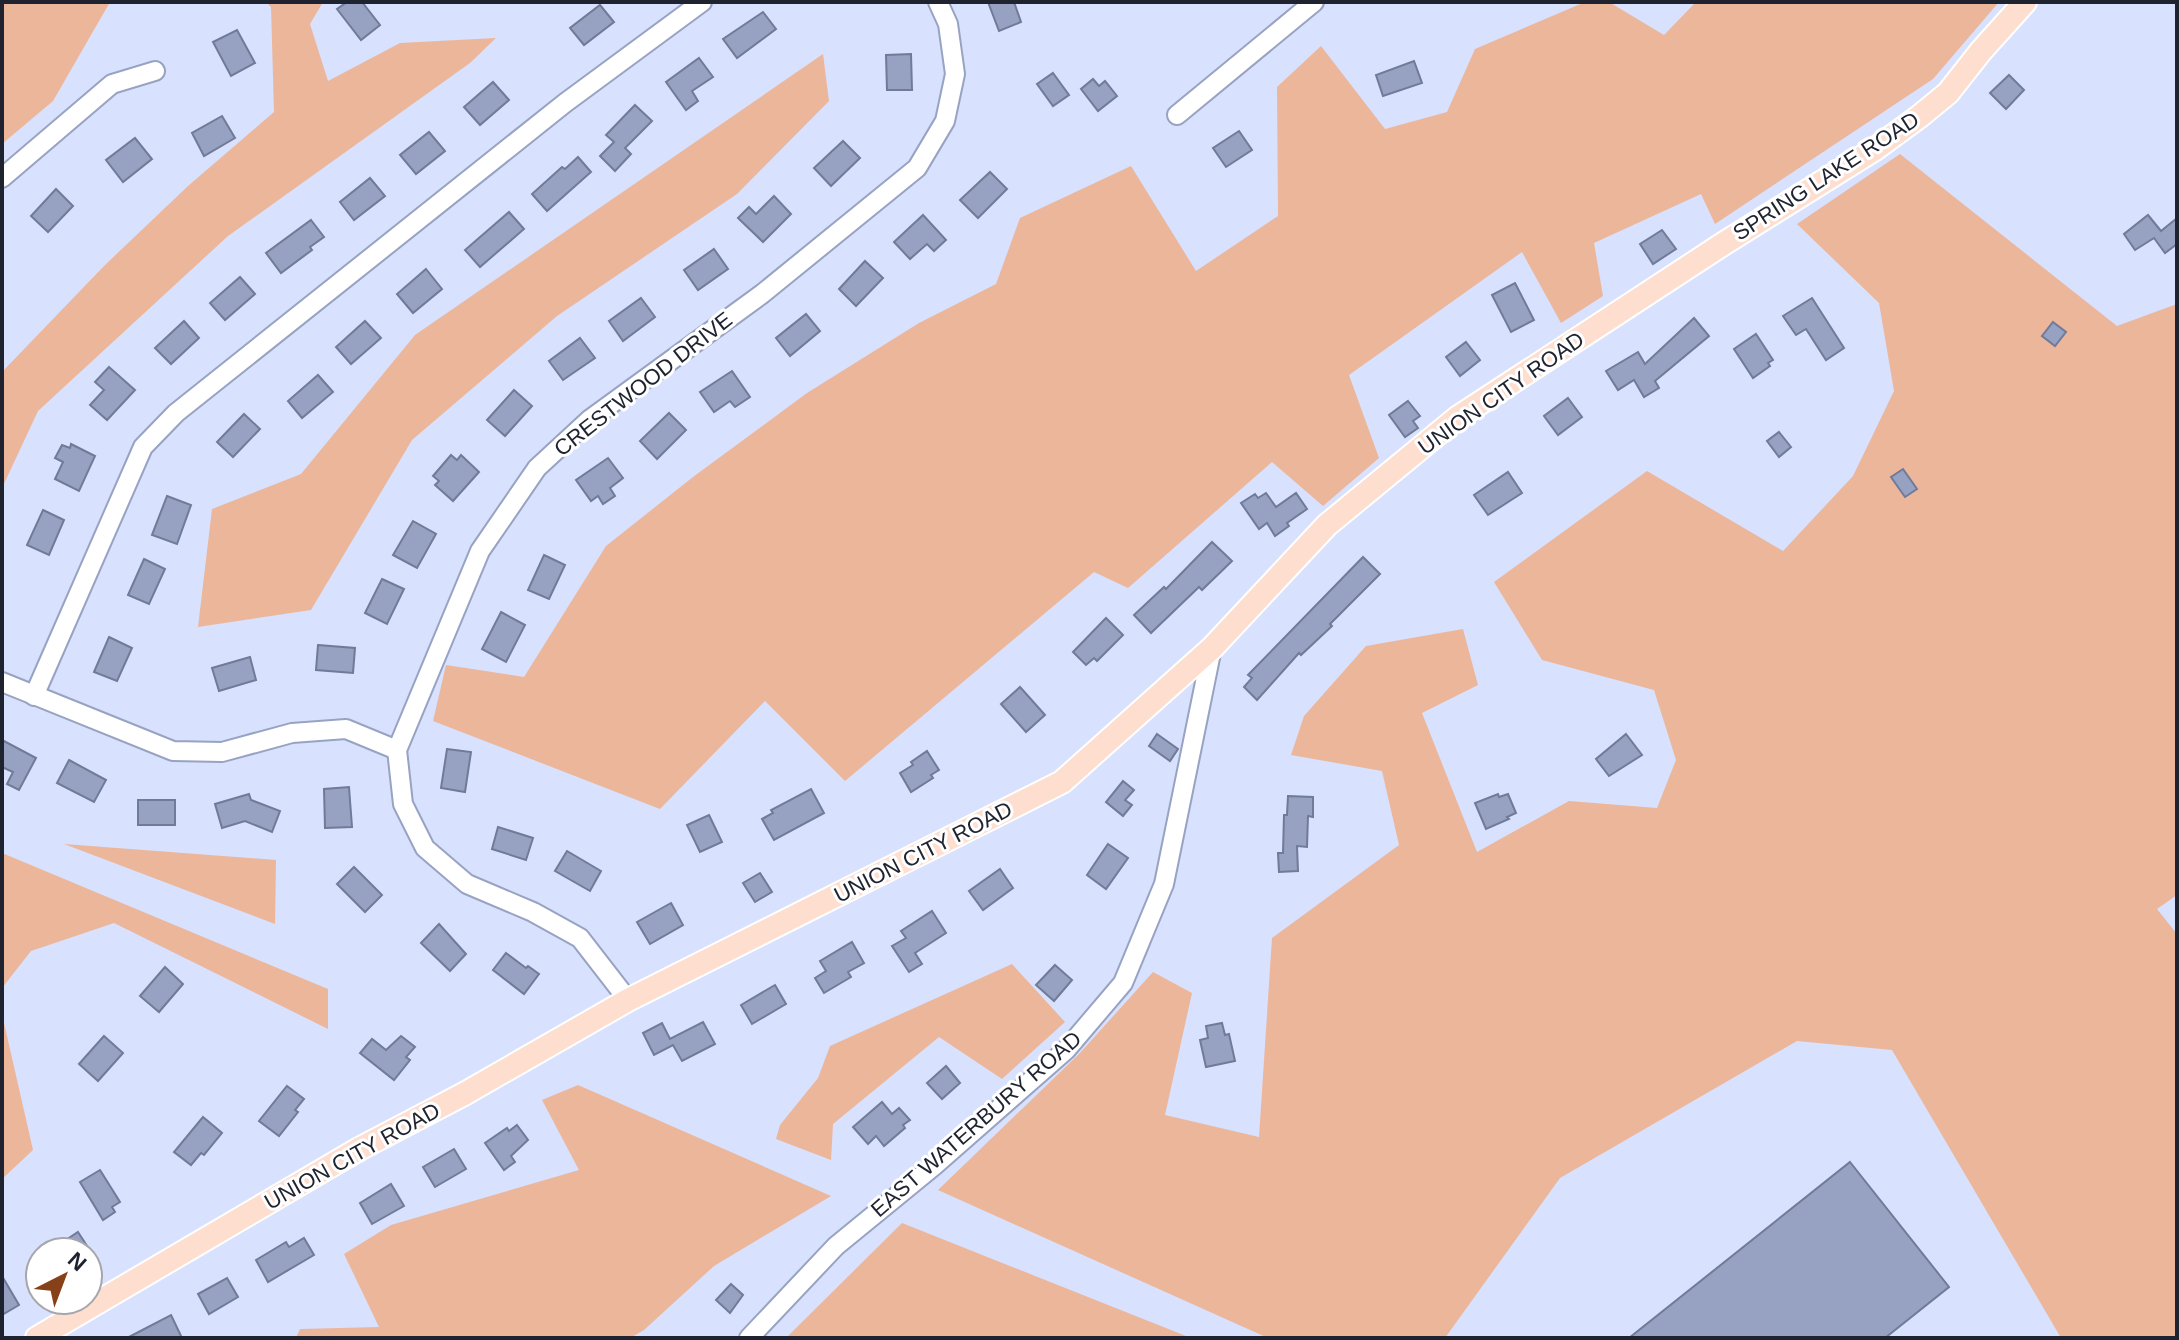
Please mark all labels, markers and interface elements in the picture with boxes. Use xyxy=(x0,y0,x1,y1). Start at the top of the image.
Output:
street label: SPRING LAKE ROAD xyxy=(1728,107,1924,245)
street label: CRESTWOOD DRIVE xyxy=(549,307,737,461)
street label: UNION CITY ROAD xyxy=(1413,326,1589,460)
street label: UNION CITY ROAD xyxy=(830,796,1016,908)
street label: EAST WATERBURY ROAD xyxy=(866,1026,1086,1222)
street label: UNION CITY ROAD xyxy=(260,1097,444,1215)
north arrow xyxy=(24,1236,104,1316)
text: N xyxy=(63,1247,91,1276)

